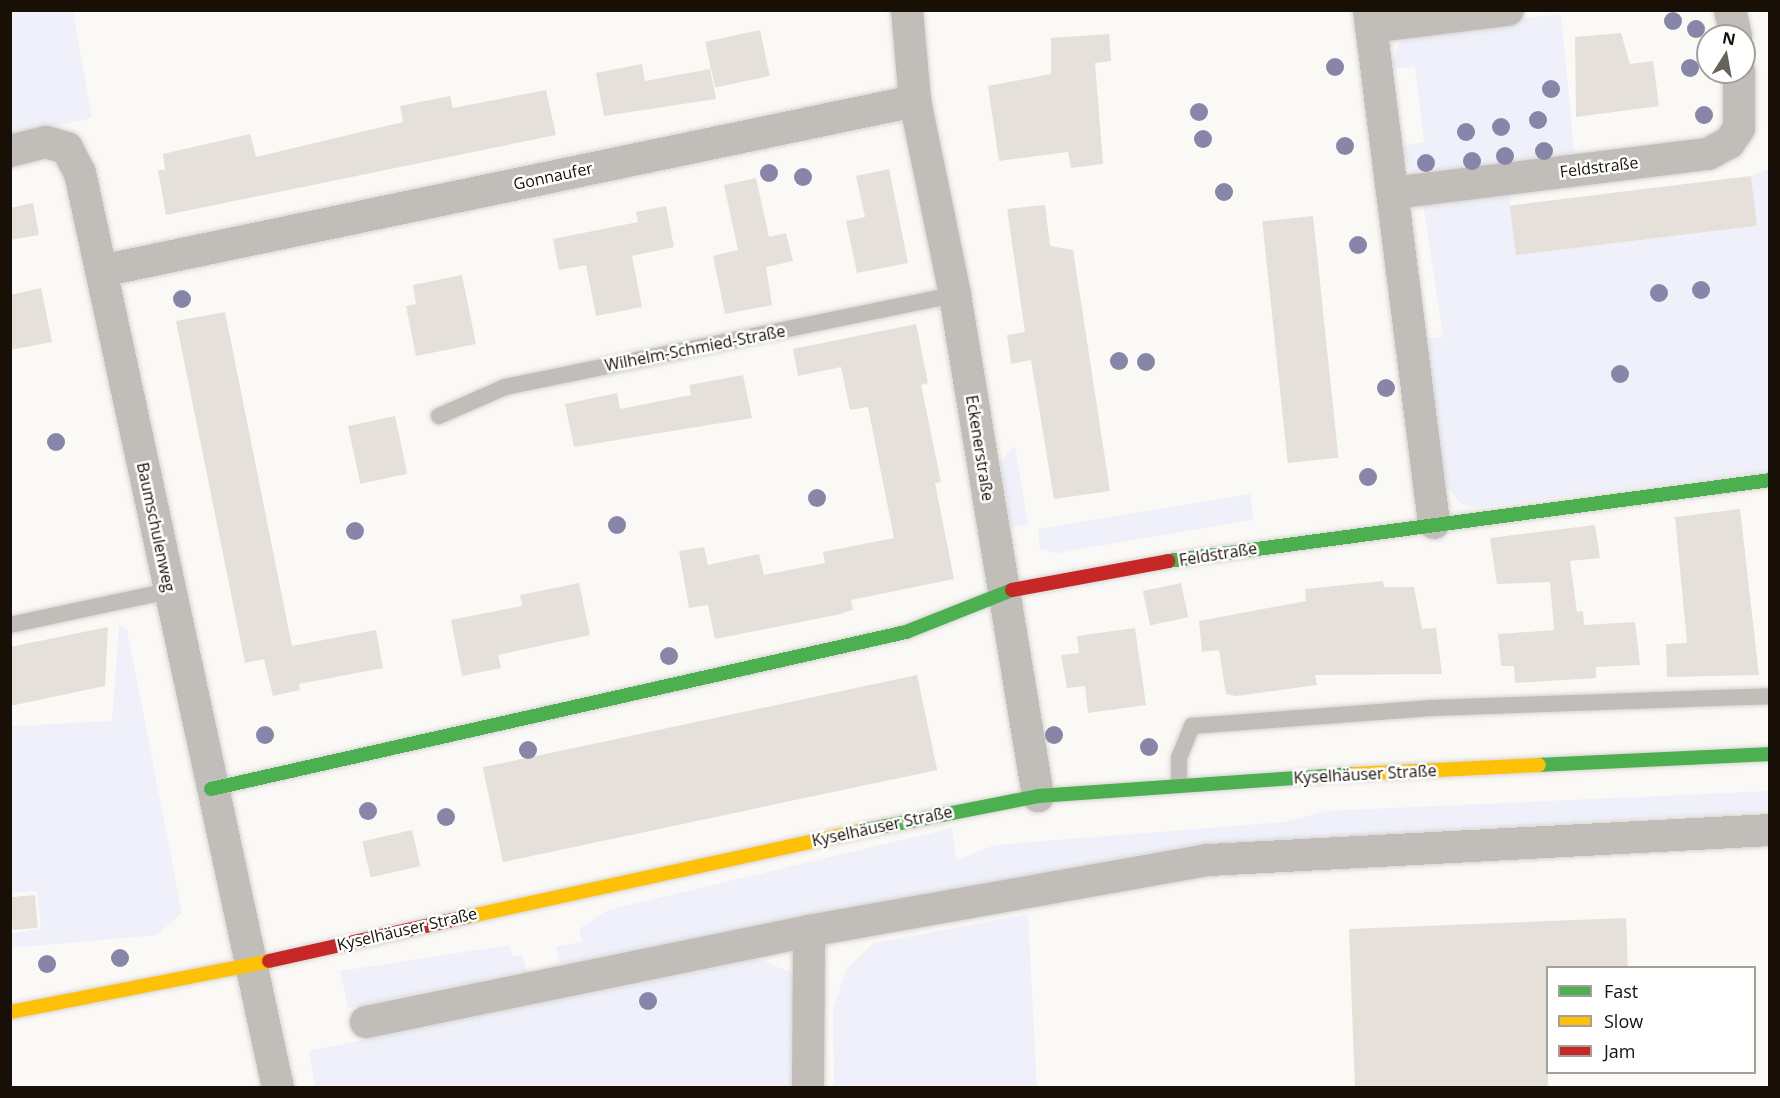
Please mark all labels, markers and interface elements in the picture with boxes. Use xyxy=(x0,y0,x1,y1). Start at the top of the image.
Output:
north arrow xyxy=(1696,24,1756,84)
text: N xyxy=(1721,26,1738,50)
street label: Feldstraße xyxy=(1559,153,1639,181)
street label: Gonnaufer xyxy=(512,158,594,194)
street label: Wilhelm-Schmied-Straße xyxy=(603,321,787,375)
street label: Eckenerstraße xyxy=(962,394,998,502)
street label: Baumschulenweg xyxy=(133,461,179,593)
street label: Feldstraße xyxy=(1178,538,1258,570)
street label: Kyselhäuser Straße xyxy=(1293,761,1437,787)
street label: Kyselhäuser Straße xyxy=(810,802,954,850)
street label: Kyselhäuser Straße xyxy=(335,904,479,954)
legend xyxy=(1546,966,1756,1074)
text: Fast xyxy=(1604,979,1638,1003)
text: Slow xyxy=(1604,1009,1643,1033)
text: Jam xyxy=(1604,1039,1636,1063)

